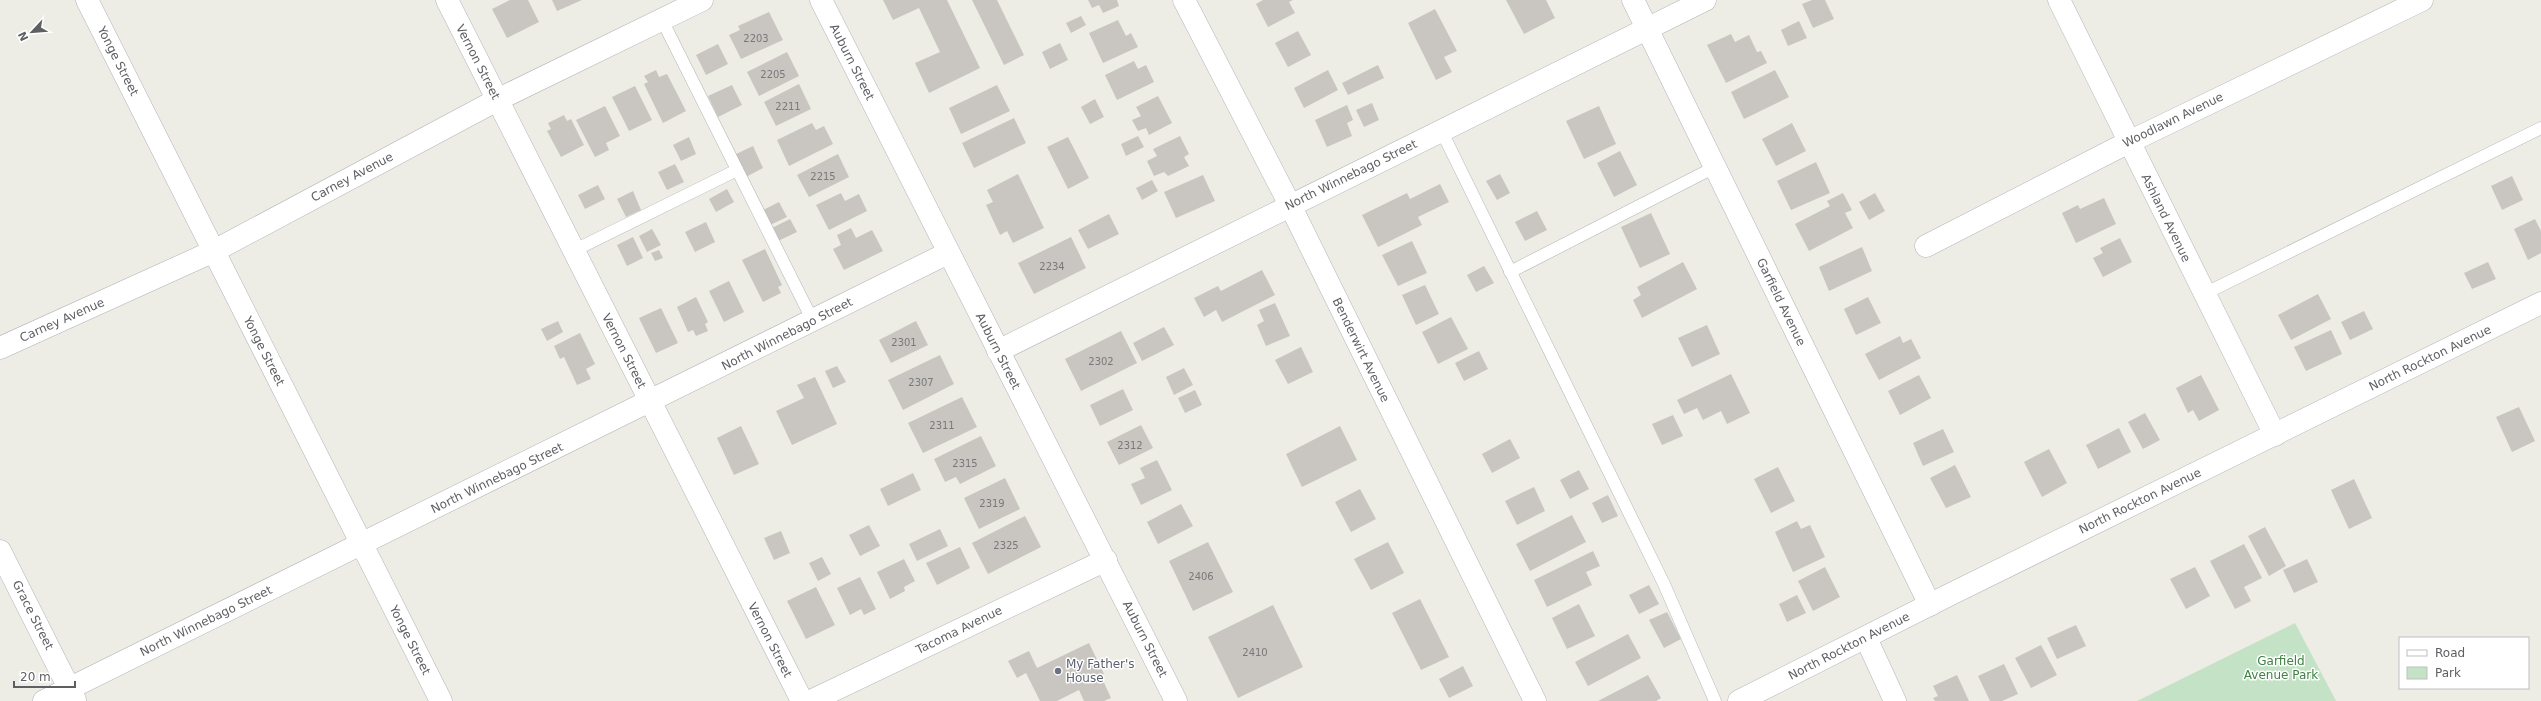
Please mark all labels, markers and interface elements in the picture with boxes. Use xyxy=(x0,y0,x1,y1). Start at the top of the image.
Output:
north arrow xyxy=(12,12,52,52)
street label: Vernon Street xyxy=(453,22,503,102)
street label: Auburn Street xyxy=(827,22,877,103)
street label: Yonge Street xyxy=(94,23,142,98)
text: N xyxy=(16,29,31,43)
house number: 2203 xyxy=(743,33,769,44)
house number: 2205 xyxy=(760,69,786,80)
street label: Woodlawn Avenue xyxy=(2121,90,2225,150)
house number: 2211 xyxy=(775,101,801,112)
street label: North Winnebago Street xyxy=(1283,137,1420,213)
street label: Carney Avenue xyxy=(309,149,395,205)
house number: 2215 xyxy=(810,171,836,182)
street label: Ashland Avenue xyxy=(2139,172,2193,264)
street label: Garfield Avenue xyxy=(1754,256,1808,348)
house number: 2234 xyxy=(1039,261,1065,272)
street label: Carney Avenue xyxy=(18,295,106,345)
street label: North Winnebago Street xyxy=(719,295,855,373)
street label: Benderwirt Avenue xyxy=(1330,296,1392,404)
street label: Vernon Street xyxy=(599,311,649,391)
street label: Auburn Street xyxy=(973,311,1023,392)
street label: Yonge Street xyxy=(240,313,288,388)
street label: North Rockton Avenue xyxy=(2367,322,2493,394)
house number: 2301 xyxy=(891,337,917,348)
house number: 2302 xyxy=(1088,356,1114,367)
house number: 2307 xyxy=(908,377,934,388)
house number: 2311 xyxy=(929,420,955,431)
street label: North Winnebago Street xyxy=(429,440,566,516)
house number: 2312 xyxy=(1117,440,1143,451)
house number: 2315 xyxy=(952,458,978,469)
street label: North Rockton Avenue xyxy=(2077,465,2203,537)
house number: 2319 xyxy=(979,498,1005,509)
house number: 2325 xyxy=(993,540,1019,551)
house number: 2406 xyxy=(1188,571,1214,582)
street label: Grace Street xyxy=(10,578,57,652)
street label: North Winnebago Street xyxy=(138,583,275,659)
street label: Auburn Street xyxy=(1120,599,1170,680)
street label: Vernon Street xyxy=(745,600,795,680)
street label: Yonge Street xyxy=(386,602,434,677)
street label: Tacoma Avenue xyxy=(913,603,1004,657)
street label: North Rockton Avenue xyxy=(1786,609,1912,683)
legend xyxy=(2399,637,2529,689)
text: Road xyxy=(2435,646,2465,660)
house number: 2410 xyxy=(1242,647,1268,658)
park label: Garfield Avenue Park xyxy=(2244,654,2318,682)
place label: My Father's House xyxy=(1066,657,1135,685)
scale bar xyxy=(14,663,75,689)
marker: My Father's House xyxy=(1053,666,1063,676)
text: Park xyxy=(2435,666,2461,680)
text: 20 m xyxy=(20,670,51,684)

